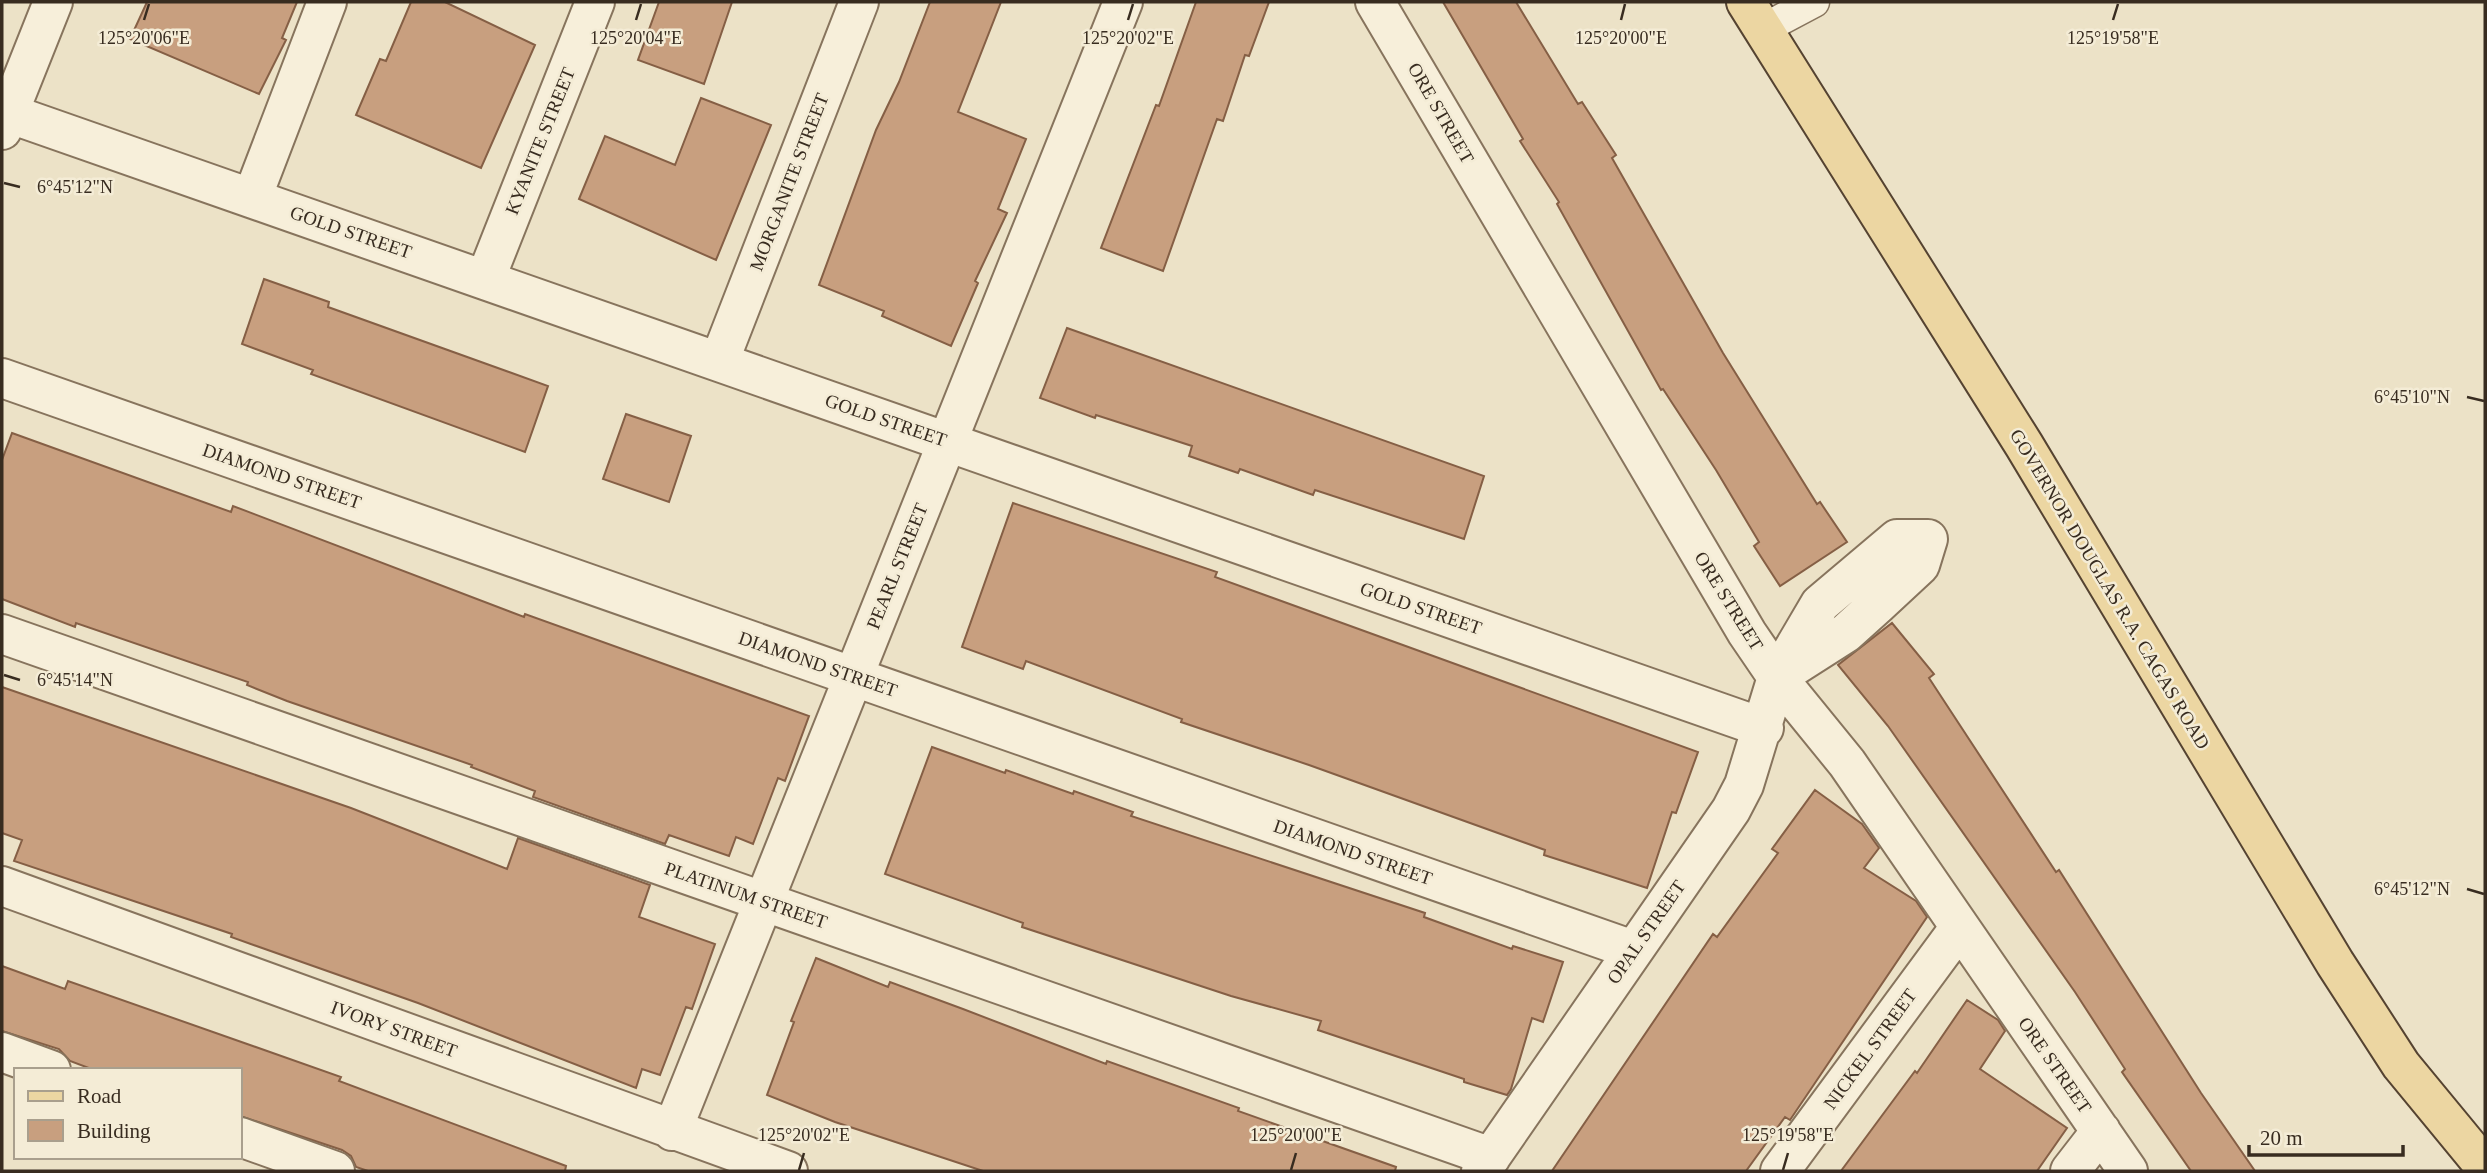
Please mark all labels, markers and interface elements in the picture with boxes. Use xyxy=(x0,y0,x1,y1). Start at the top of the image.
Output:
text: 125°20'06"E xyxy=(98,28,190,48)
text: 125°20'04"E xyxy=(590,28,682,48)
text: 125°20'02"E xyxy=(1082,28,1174,48)
text: 125°20'00"E xyxy=(1575,28,1667,48)
text: 125°19'58"E xyxy=(2067,28,2159,48)
street label: ORE STREET xyxy=(1404,59,1478,167)
street label: KYANITE STREET xyxy=(501,64,579,218)
street label: MORGANITE STREET xyxy=(745,90,833,274)
text: 6°45'12"N xyxy=(37,177,113,197)
street label: GOLD STREET xyxy=(287,201,415,263)
text: 6°45'10"N xyxy=(2374,387,2450,407)
street label: GOLD STREET xyxy=(822,389,950,451)
street label: GOVERNOR DOUGLAS R.A. CAGAS ROAD xyxy=(2006,425,2214,753)
street label: DIAMOND STREET xyxy=(200,439,364,513)
street label: PEARL STREET xyxy=(862,500,932,632)
street label: ORE STREET xyxy=(1690,548,1768,655)
street label: GOLD STREET xyxy=(1357,577,1485,639)
street label: DIAMOND STREET xyxy=(736,627,900,701)
text: 6°45'14"N xyxy=(37,670,113,690)
street label: DIAMOND STREET xyxy=(1271,815,1435,889)
street label: PLATINUM STREET xyxy=(662,857,830,933)
street label: OPAL STREET xyxy=(1603,876,1690,988)
text: 6°45'12"N xyxy=(2374,879,2450,899)
street label: NICKEL STREET xyxy=(1819,985,1921,1113)
street label: IVORY STREET xyxy=(328,996,460,1062)
street label: ORE STREET xyxy=(2014,1013,2096,1117)
legend xyxy=(14,1068,242,1159)
text: Road xyxy=(77,1084,122,1108)
scale bar xyxy=(2249,1114,2403,1158)
text: Building xyxy=(77,1119,151,1143)
text: 125°20'02"E xyxy=(758,1125,850,1145)
text: 125°20'00"E xyxy=(1250,1125,1342,1145)
text: 125°19'58"E xyxy=(1742,1125,1834,1145)
text: 20 m xyxy=(2260,1126,2303,1150)

